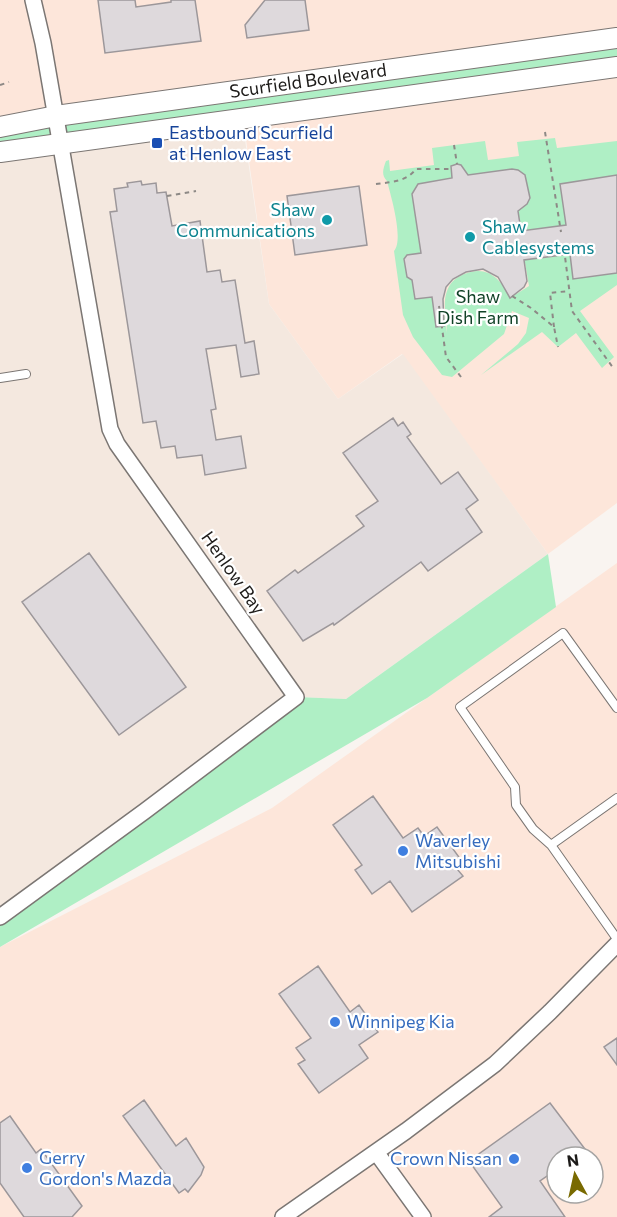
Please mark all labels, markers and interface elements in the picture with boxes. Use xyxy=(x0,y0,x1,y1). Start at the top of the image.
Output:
street label: Scurfield Boulevard xyxy=(228,58,388,102)
place label: Eastbound Scurfield at Henlow East xyxy=(169,121,333,164)
marker: Eastbound Scurfield at Henlow East xyxy=(150,136,164,150)
place label: Shaw Communications xyxy=(176,198,315,241)
marker: Shaw Communications xyxy=(320,213,334,227)
place label: Shaw Cablesystems xyxy=(482,215,594,258)
marker: Shaw Cablesystems xyxy=(463,230,477,244)
park label: Shaw Dish Farm xyxy=(437,285,519,328)
street label: Henlow Bay xyxy=(197,527,270,618)
place label: Waverley Mitsubishi xyxy=(415,829,501,872)
marker: Waverley Mitsubishi xyxy=(396,844,410,858)
place label: Winnipeg Kia xyxy=(347,1010,455,1032)
marker: Winnipeg Kia xyxy=(328,1015,342,1029)
north arrow xyxy=(545,1145,605,1205)
place label: Gerry Gordon's Mazda xyxy=(39,1146,172,1189)
place label: Crown Nissan xyxy=(390,1147,502,1169)
text: N xyxy=(566,1149,580,1170)
marker: Crown Nissan xyxy=(507,1152,521,1166)
marker: Gerry Gordon's Mazda xyxy=(20,1161,34,1175)

